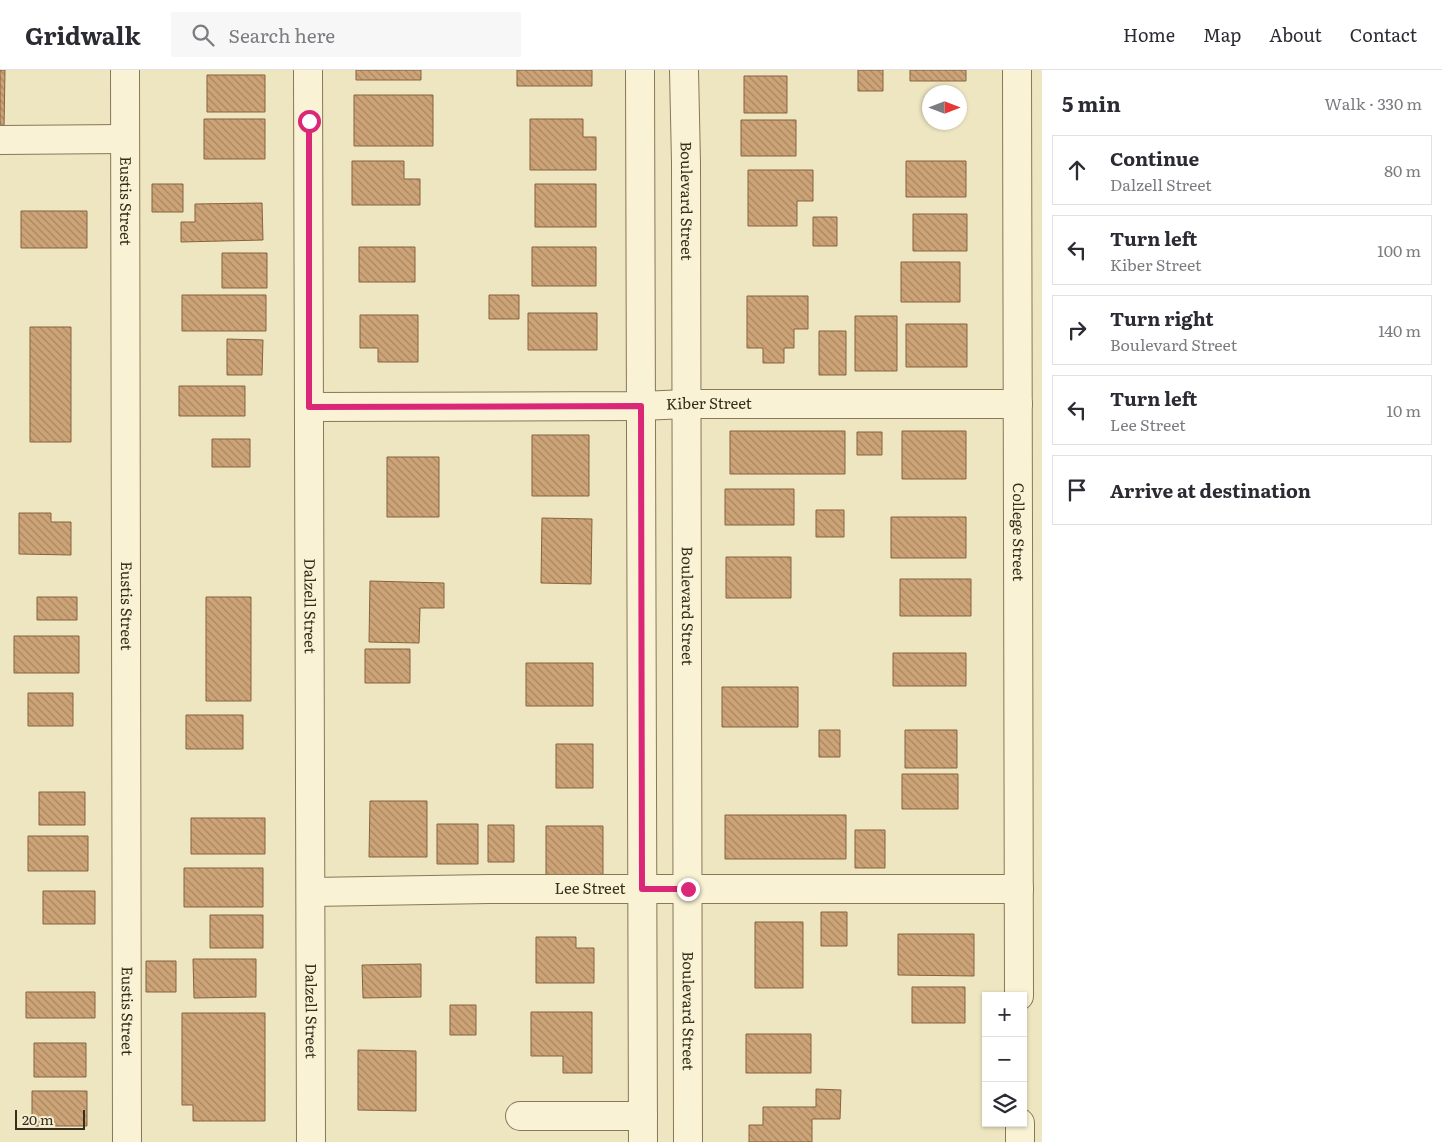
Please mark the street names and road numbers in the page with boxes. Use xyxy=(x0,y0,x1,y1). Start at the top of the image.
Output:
street label: Boulevard Street xyxy=(676,141,699,261)
street label: Eustis Street xyxy=(115,156,138,246)
street label: Kiber Street xyxy=(665,391,752,415)
street label: College Street xyxy=(1008,483,1031,581)
street label: Boulevard Street xyxy=(677,546,700,666)
street label: Dalzell Street xyxy=(299,558,323,654)
street label: Eustis Street xyxy=(116,561,139,651)
street label: Lee Street xyxy=(554,876,626,899)
street label: Boulevard Street xyxy=(678,951,701,1071)
street label: Dalzell Street xyxy=(300,963,324,1059)
street label: Eustis Street xyxy=(117,966,140,1056)

